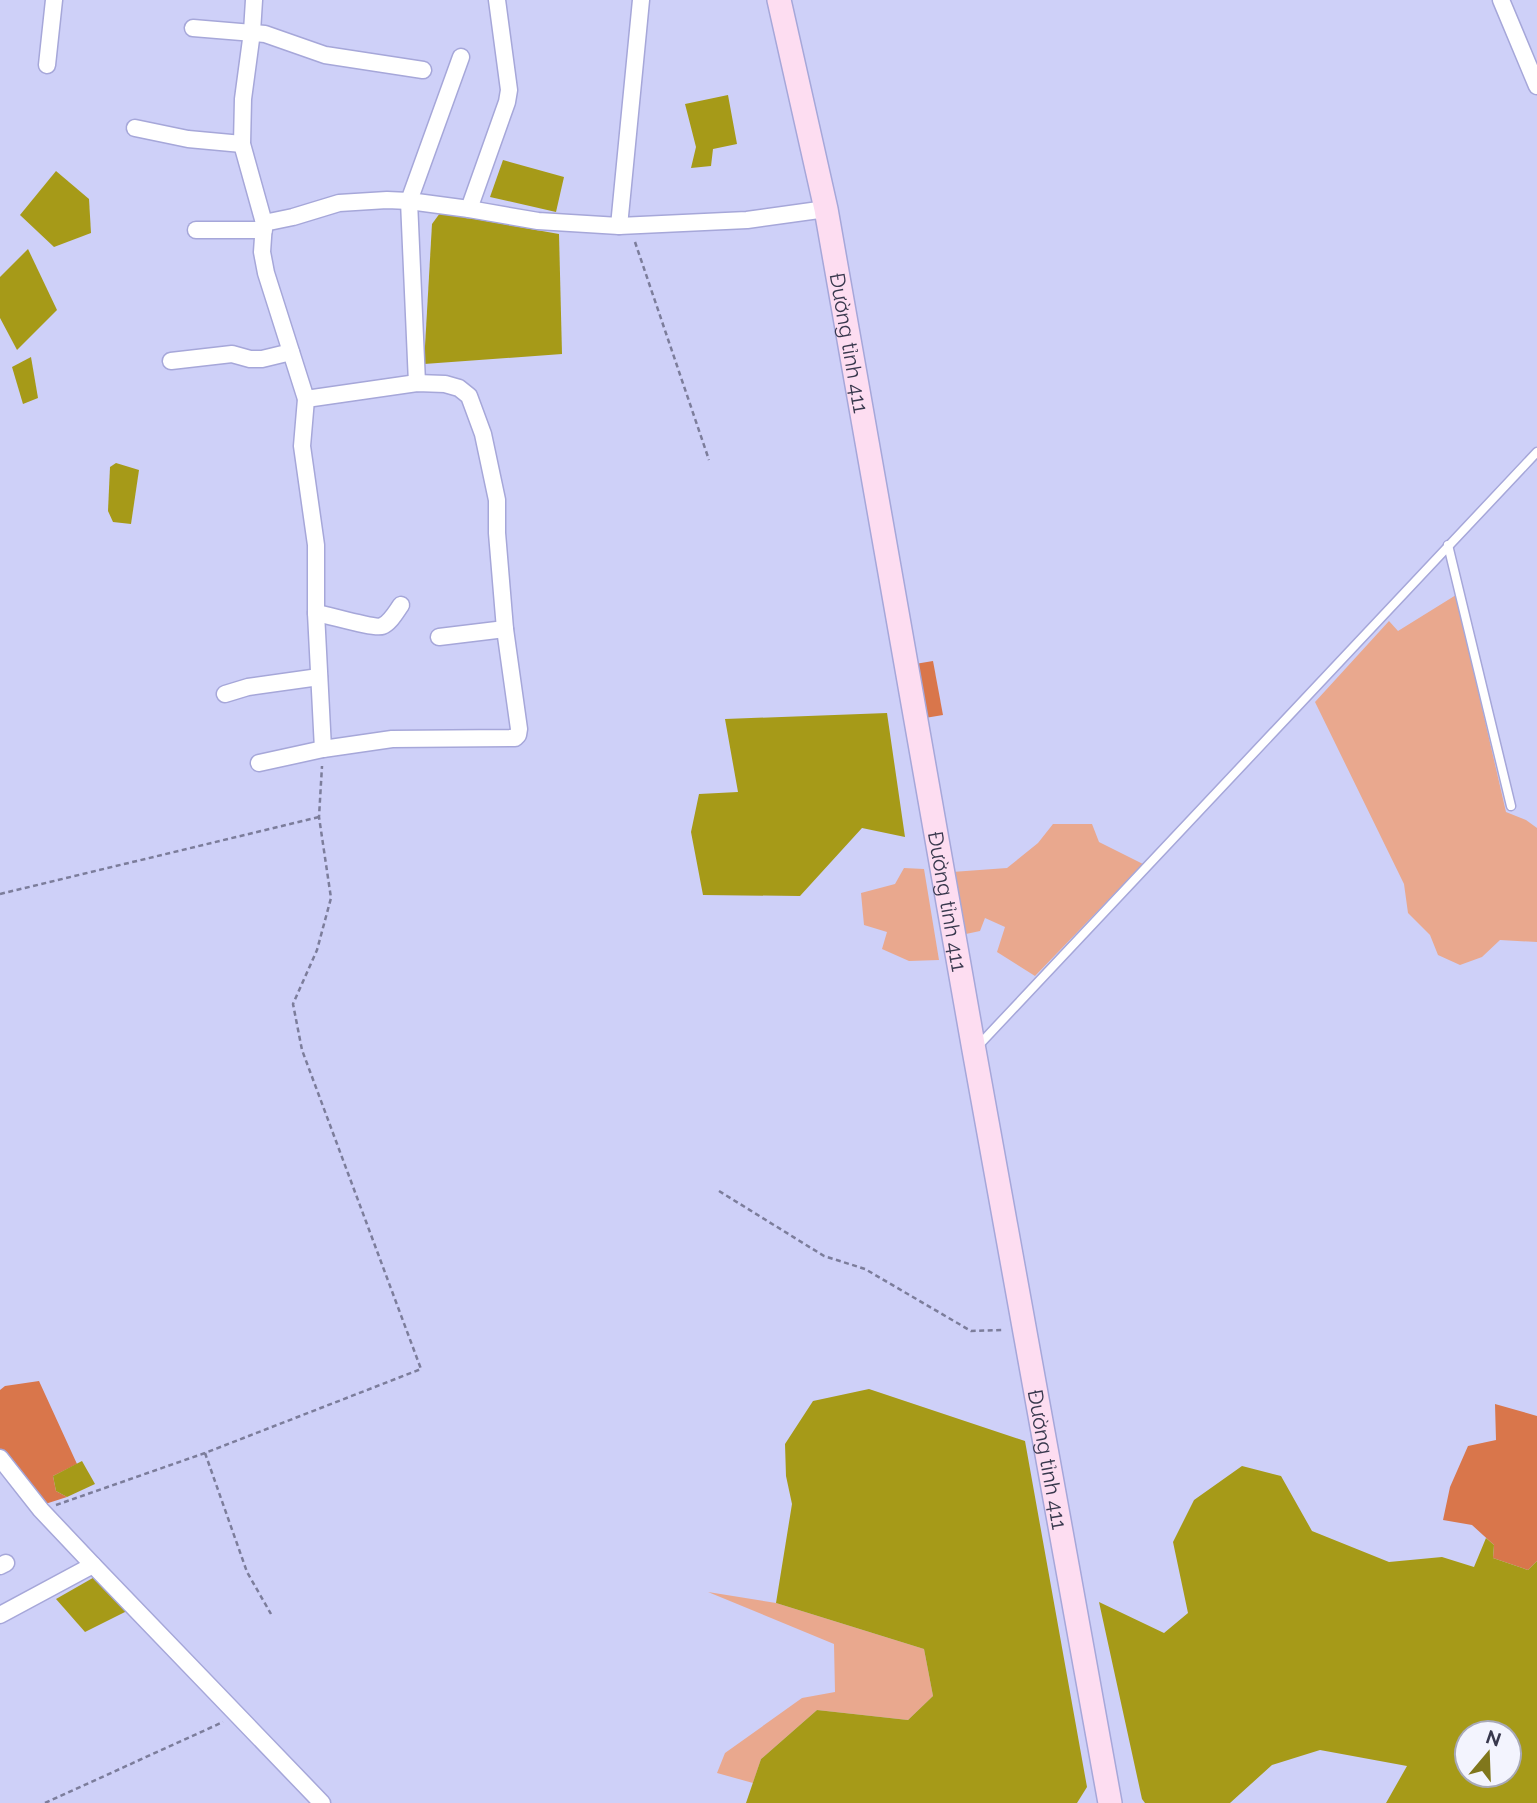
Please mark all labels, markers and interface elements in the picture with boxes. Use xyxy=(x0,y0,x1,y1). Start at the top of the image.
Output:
street label: Đường tỉnh 411 xyxy=(825,271,874,415)
street label: Đường tỉnh 411 xyxy=(923,829,972,973)
street label: Đường tỉnh 411 xyxy=(1023,1387,1073,1531)
north arrow xyxy=(1453,1719,1523,1789)
text: N xyxy=(1483,1725,1504,1751)

